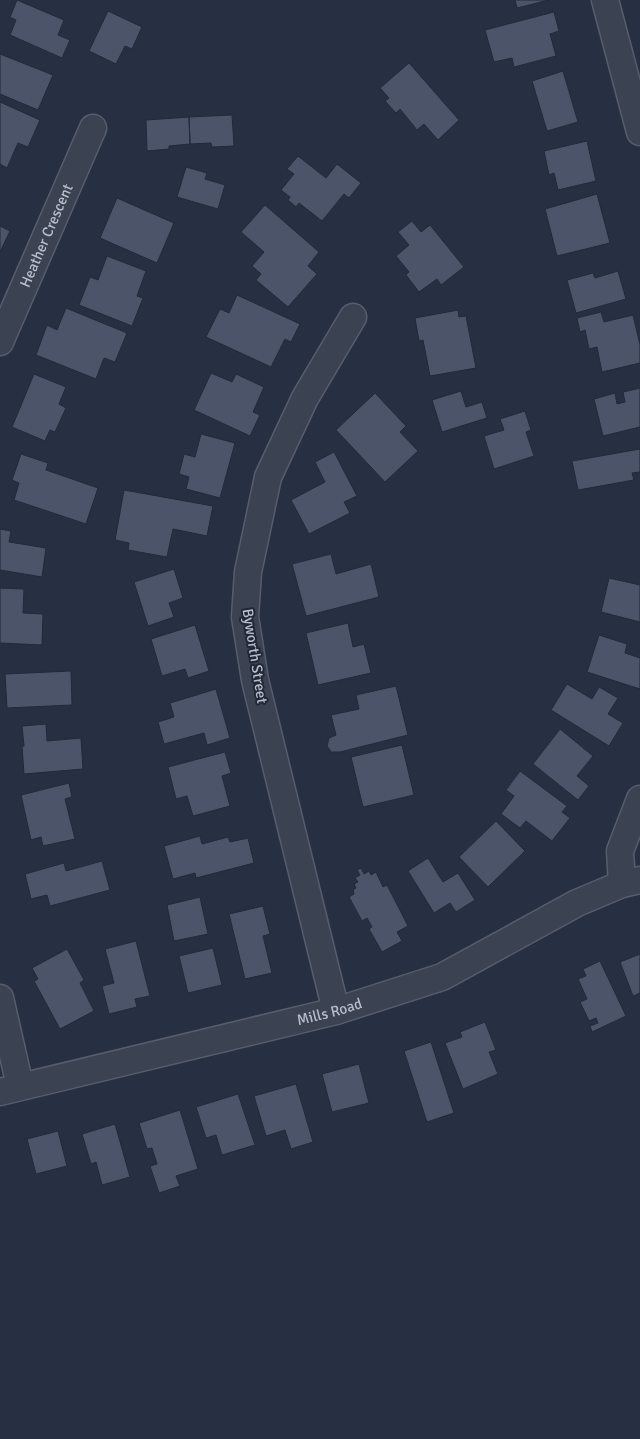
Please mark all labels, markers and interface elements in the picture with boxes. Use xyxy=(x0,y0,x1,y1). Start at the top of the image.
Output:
street label: Heather Crescent xyxy=(16,181,77,290)
street label: Byworth Street xyxy=(239,607,271,705)
street label: Mills Road xyxy=(295,994,364,1029)

